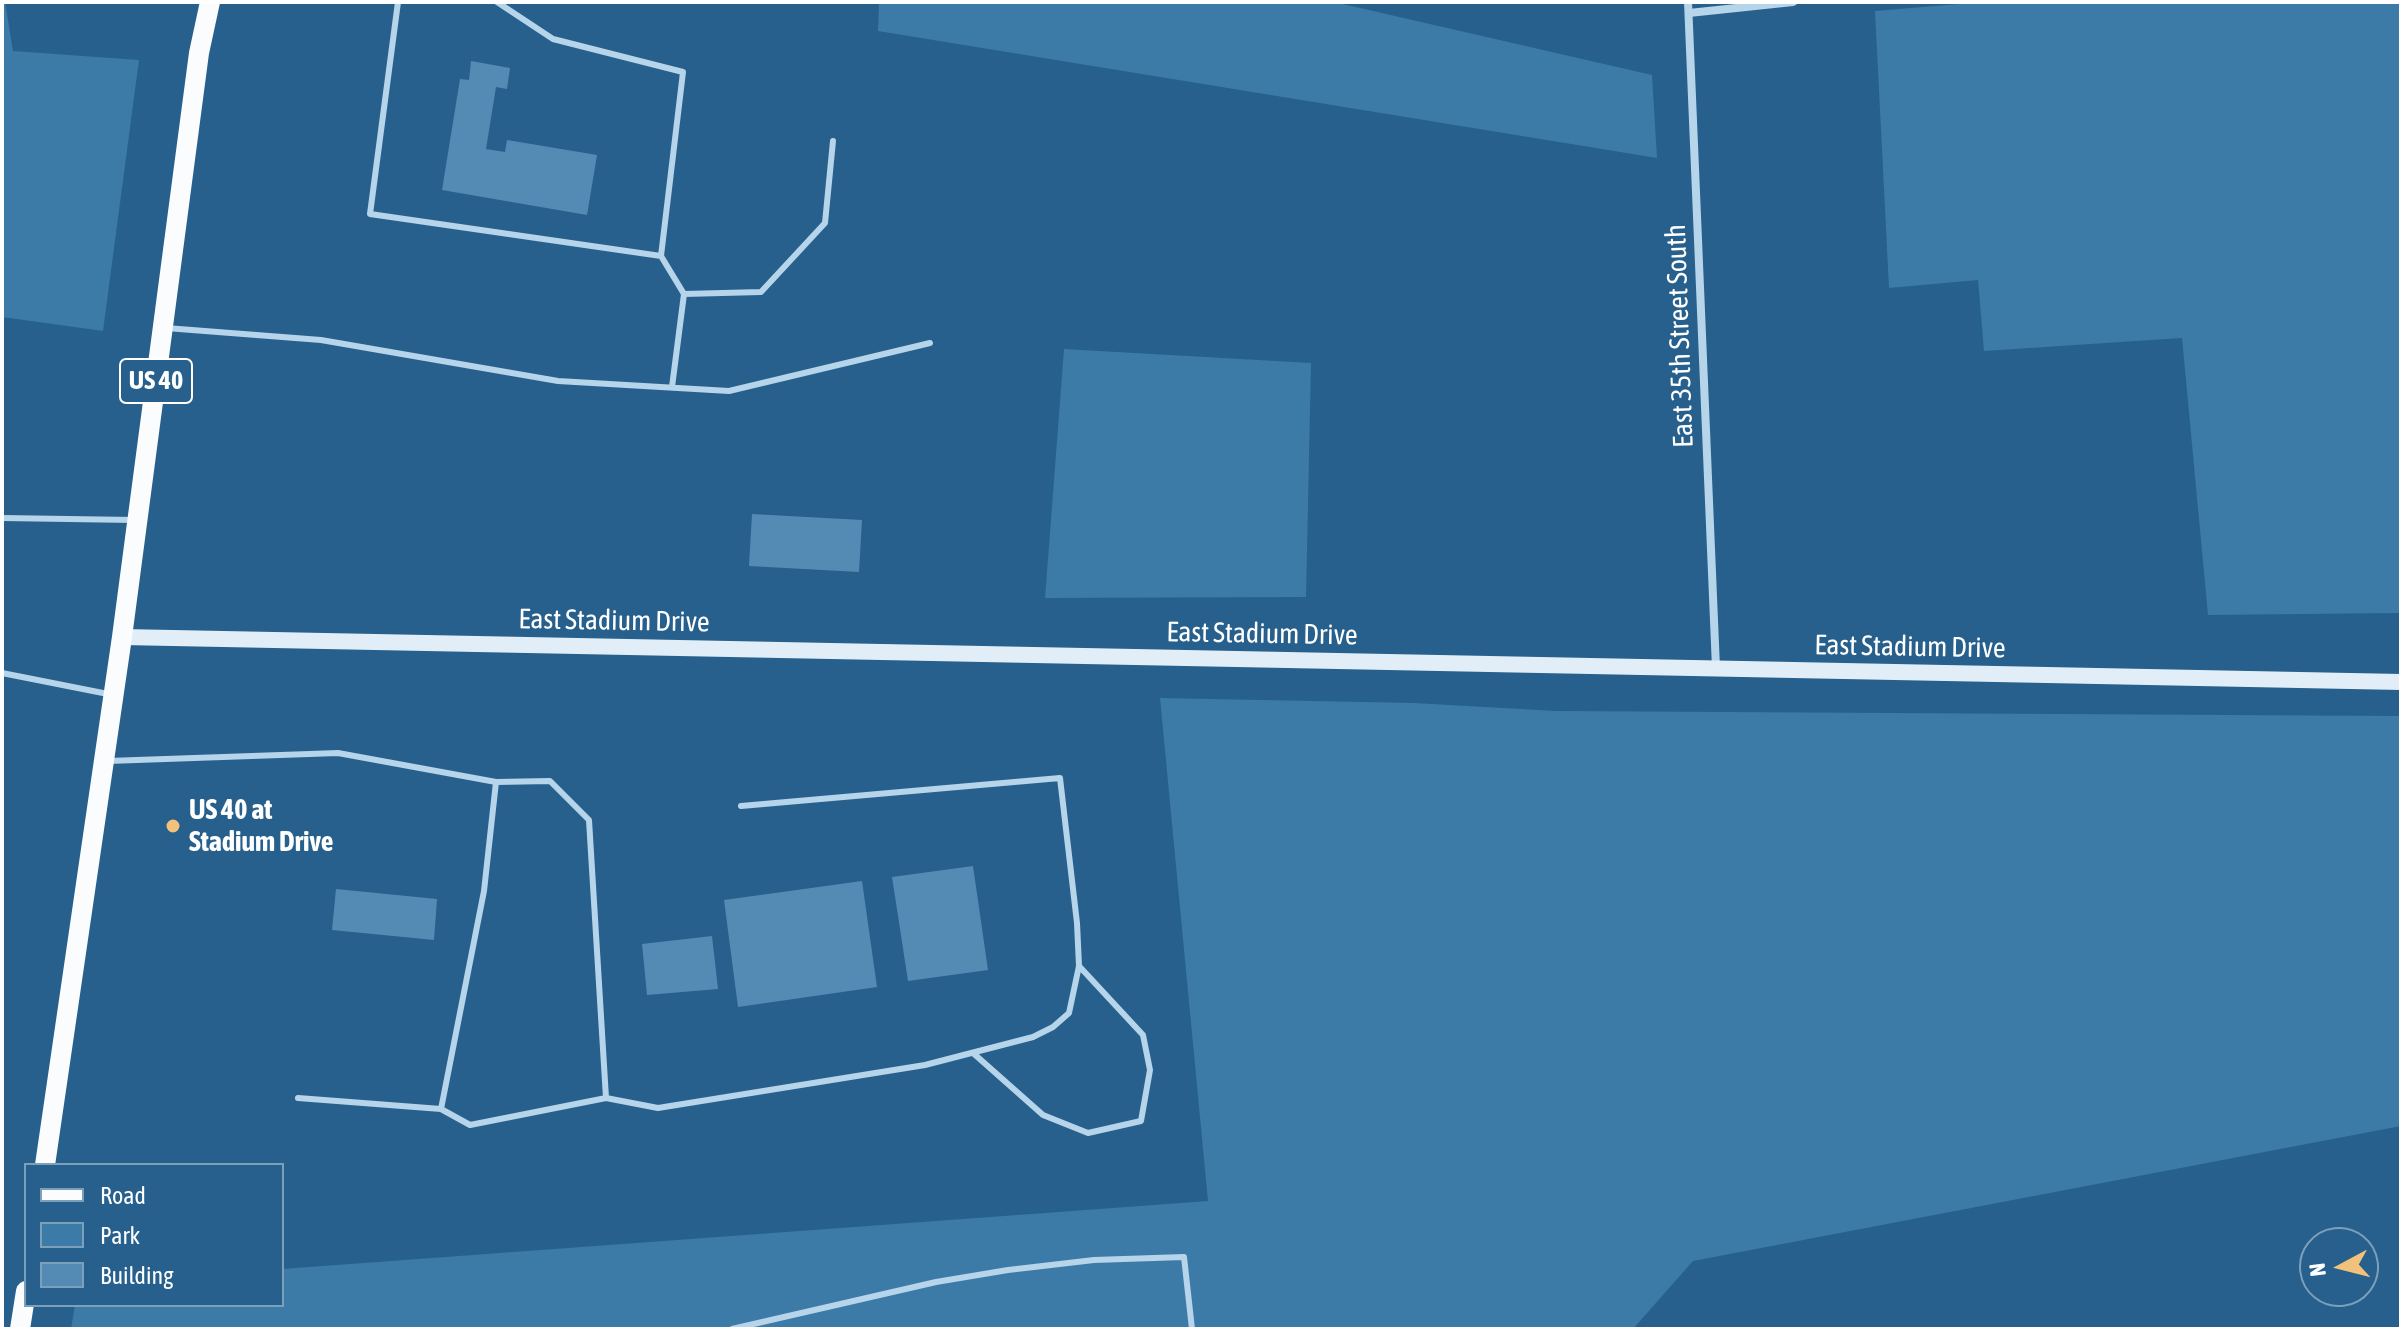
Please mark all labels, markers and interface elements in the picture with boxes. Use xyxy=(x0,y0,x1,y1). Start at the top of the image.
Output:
street label: East 35th Street South xyxy=(1659,224,1701,448)
road number: US 40 xyxy=(120,359,192,403)
street label: East Stadium Drive xyxy=(518,603,710,639)
street label: East Stadium Drive xyxy=(1166,616,1358,652)
street label: East Stadium Drive xyxy=(1814,629,2006,665)
place label: US 40 at Stadium Drive xyxy=(189,793,333,859)
marker: US 40 at Stadium Drive xyxy=(164,817,182,835)
legend xyxy=(24,1163,284,1307)
text: Road xyxy=(100,1182,146,1209)
text: Park xyxy=(100,1222,140,1249)
north arrow xyxy=(2299,1227,2379,1307)
text: Building xyxy=(100,1262,173,1289)
text: N xyxy=(2303,1262,2331,1278)

